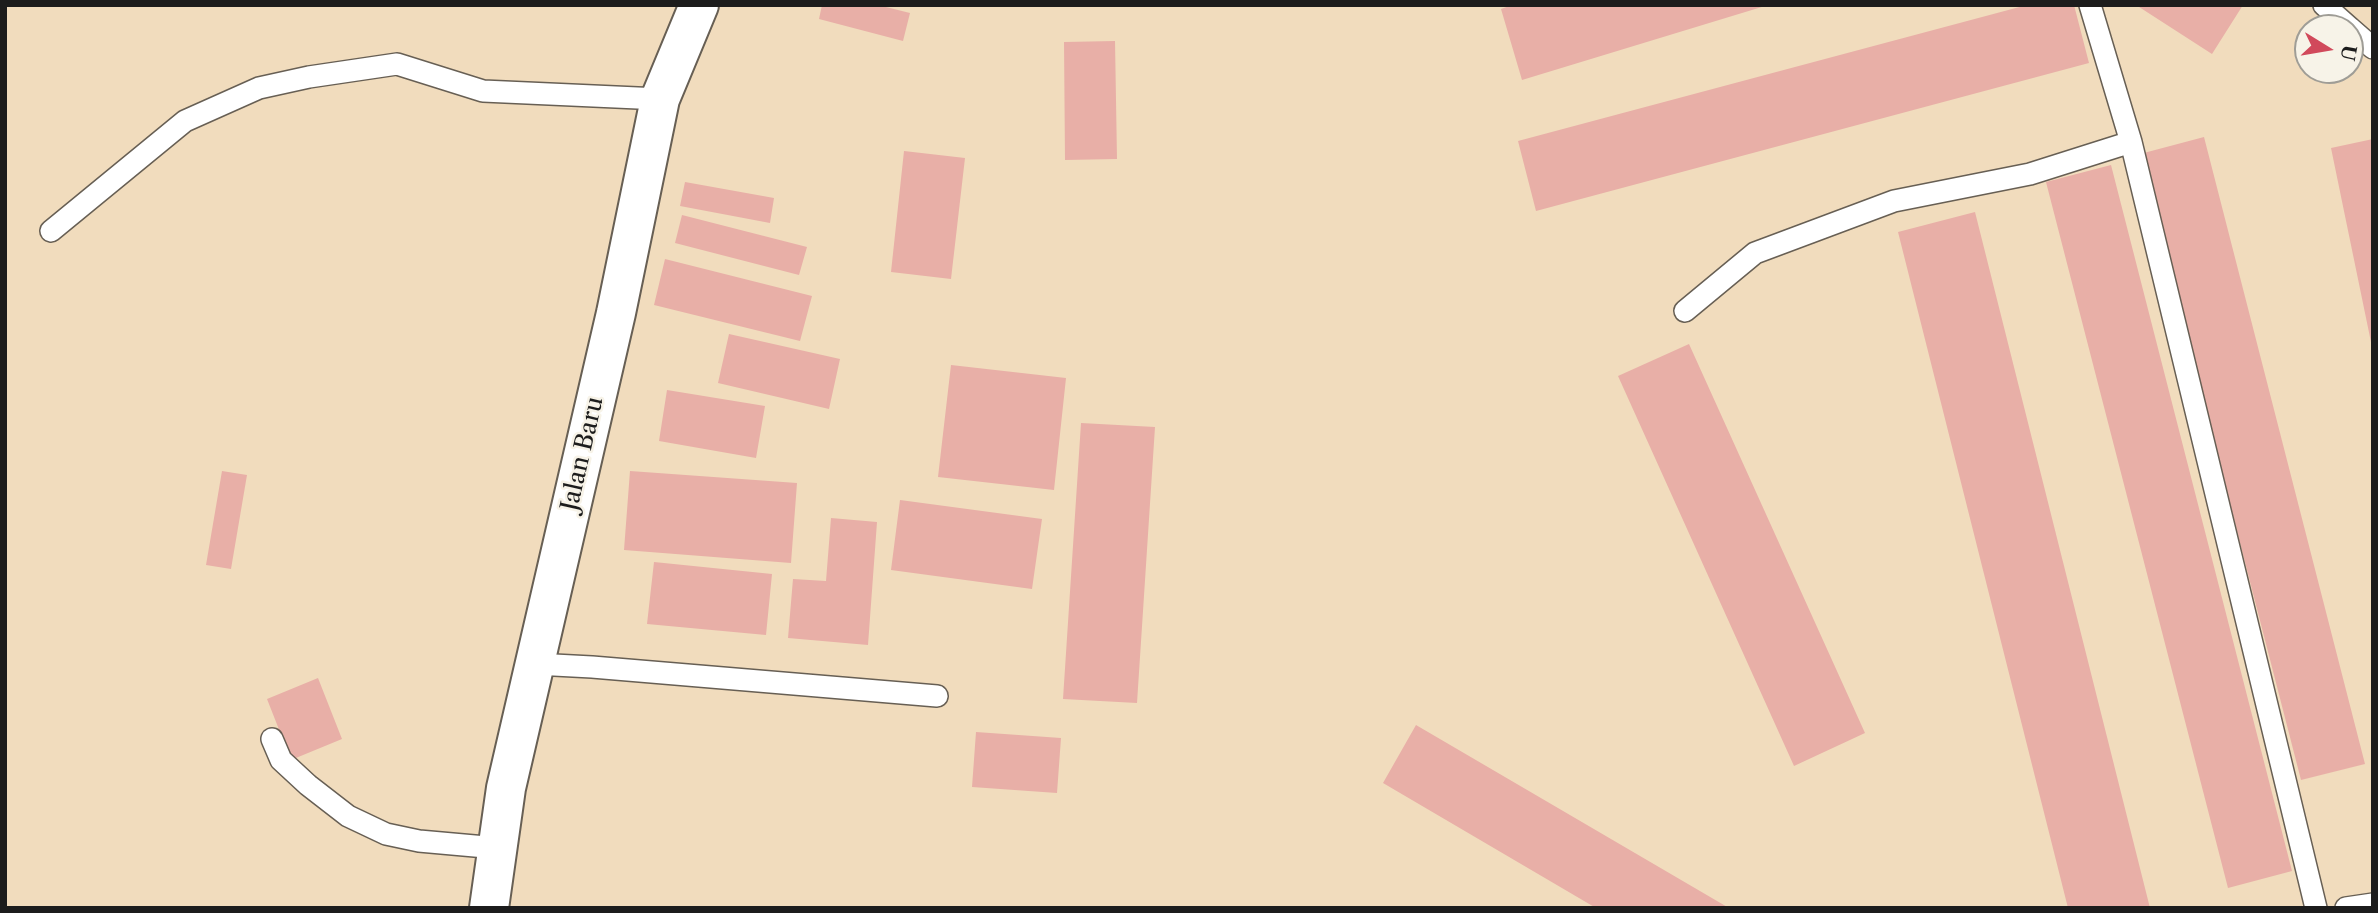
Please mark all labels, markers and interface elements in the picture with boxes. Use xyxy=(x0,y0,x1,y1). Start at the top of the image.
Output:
north arrow xyxy=(2294,14,2364,84)
text: U xyxy=(2335,43,2361,62)
street label: Jalan Baru xyxy=(556,394,610,514)

